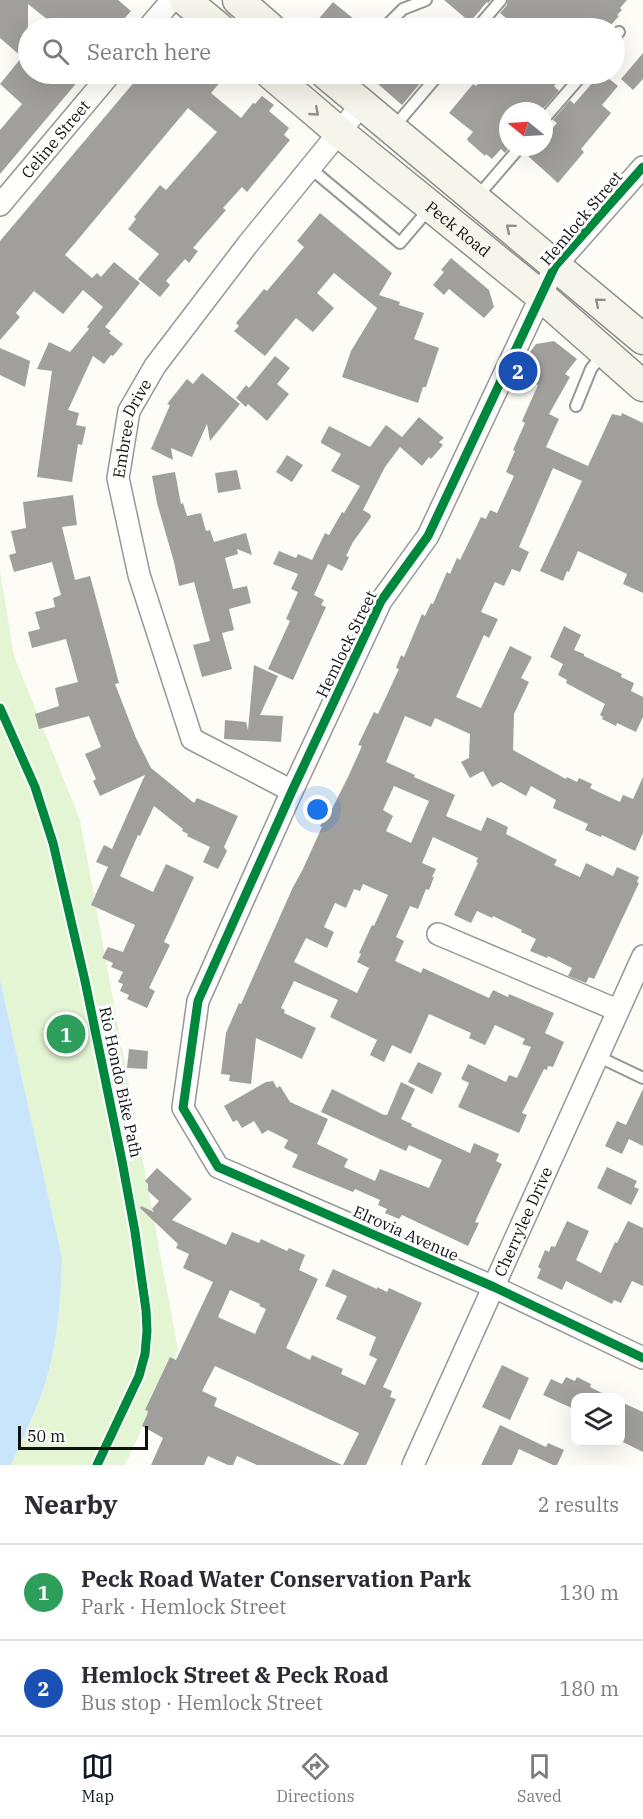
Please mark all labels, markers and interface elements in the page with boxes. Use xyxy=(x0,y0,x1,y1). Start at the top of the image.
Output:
search box xyxy=(18,18,625,84)
icon: search xyxy=(39,35,72,68)
text: Search here xyxy=(87,37,211,66)
street label: Celine Street xyxy=(17,96,94,182)
north arrow xyxy=(499,102,553,156)
one-way arrow xyxy=(308,104,319,115)
street label: Hemlock Street xyxy=(536,167,626,269)
street label: Peck Road xyxy=(422,197,495,261)
one-way arrow xyxy=(506,225,517,236)
one-way arrow xyxy=(595,298,606,309)
pin: 2 xyxy=(498,348,538,394)
street label: Embree Drive xyxy=(108,375,155,480)
street label: Hemlock Street xyxy=(311,587,381,701)
your location xyxy=(303,795,332,824)
street label: Rio Hondo Bike Path xyxy=(95,1005,147,1159)
pin: 1 xyxy=(46,1012,86,1056)
street label: Cherrylee Drive xyxy=(489,1164,556,1280)
street label: Elrovia Avenue xyxy=(350,1201,462,1265)
map controls xyxy=(571,1393,625,1447)
button: layers xyxy=(571,1393,625,1447)
scale bar xyxy=(18,1423,148,1450)
text: 50 m xyxy=(27,1426,65,1446)
text: Nearby xyxy=(24,1487,118,1521)
text: 2 results xyxy=(538,1491,619,1518)
text: Peck Road Water Conservation Park xyxy=(81,1564,471,1593)
text: 1 xyxy=(38,1579,50,1606)
text: 130 m xyxy=(559,1579,619,1606)
text: Park · Hemlock Street xyxy=(81,1593,286,1620)
text: Hemlock Street & Peck Road xyxy=(81,1660,389,1689)
text: 2 xyxy=(38,1675,50,1702)
text: 180 m xyxy=(559,1675,619,1702)
text: Bus stop · Hemlock Street xyxy=(81,1689,323,1716)
tab: Map xyxy=(81,1750,114,1806)
tab: Directions xyxy=(277,1750,355,1806)
tab: Saved xyxy=(517,1750,562,1806)

